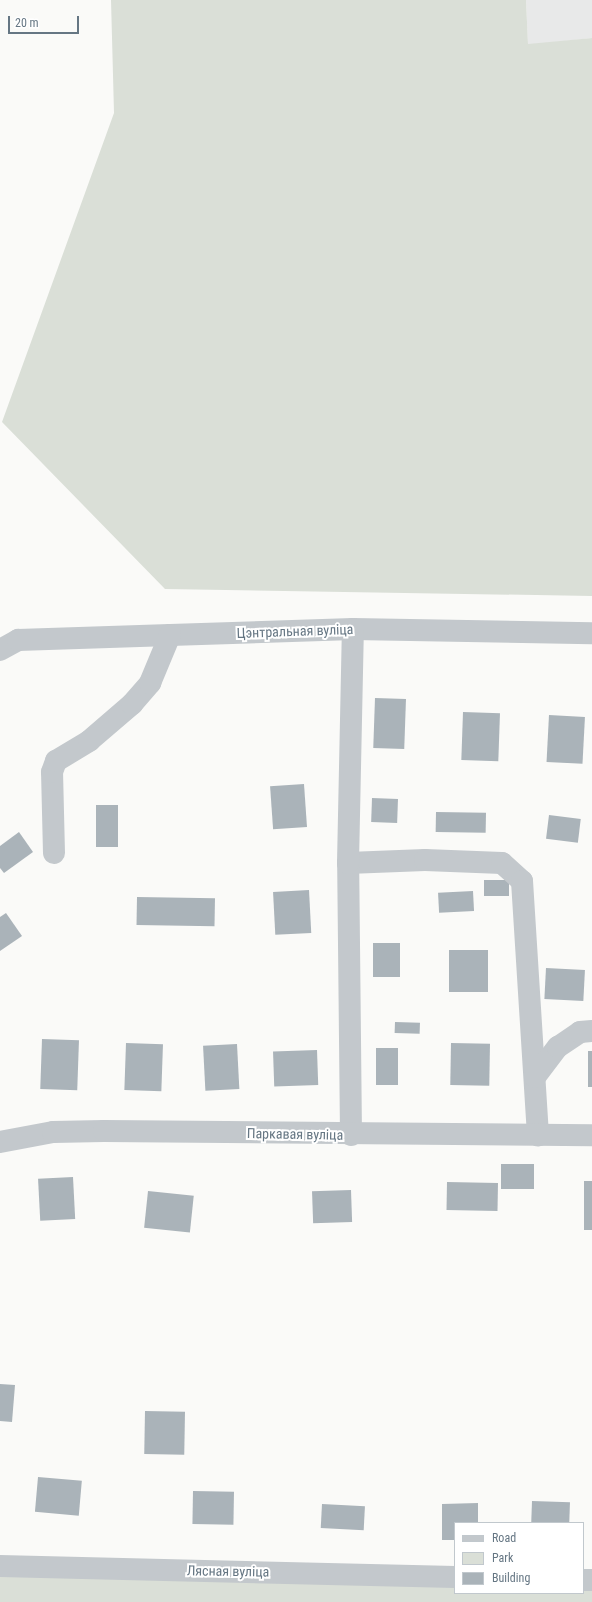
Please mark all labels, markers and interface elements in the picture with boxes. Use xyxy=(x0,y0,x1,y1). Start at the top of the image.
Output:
scale bar xyxy=(10,8,81,34)
text: 20 m xyxy=(15,16,39,30)
street label: Цэнтральная вуліца xyxy=(236,621,354,641)
street label: Паркавая вуліца xyxy=(247,1125,343,1143)
legend xyxy=(454,1522,584,1594)
text: Road xyxy=(492,1531,516,1545)
text: Park xyxy=(492,1551,513,1565)
street label: Лясная вуліца xyxy=(187,1562,269,1580)
text: Building xyxy=(492,1571,530,1585)

